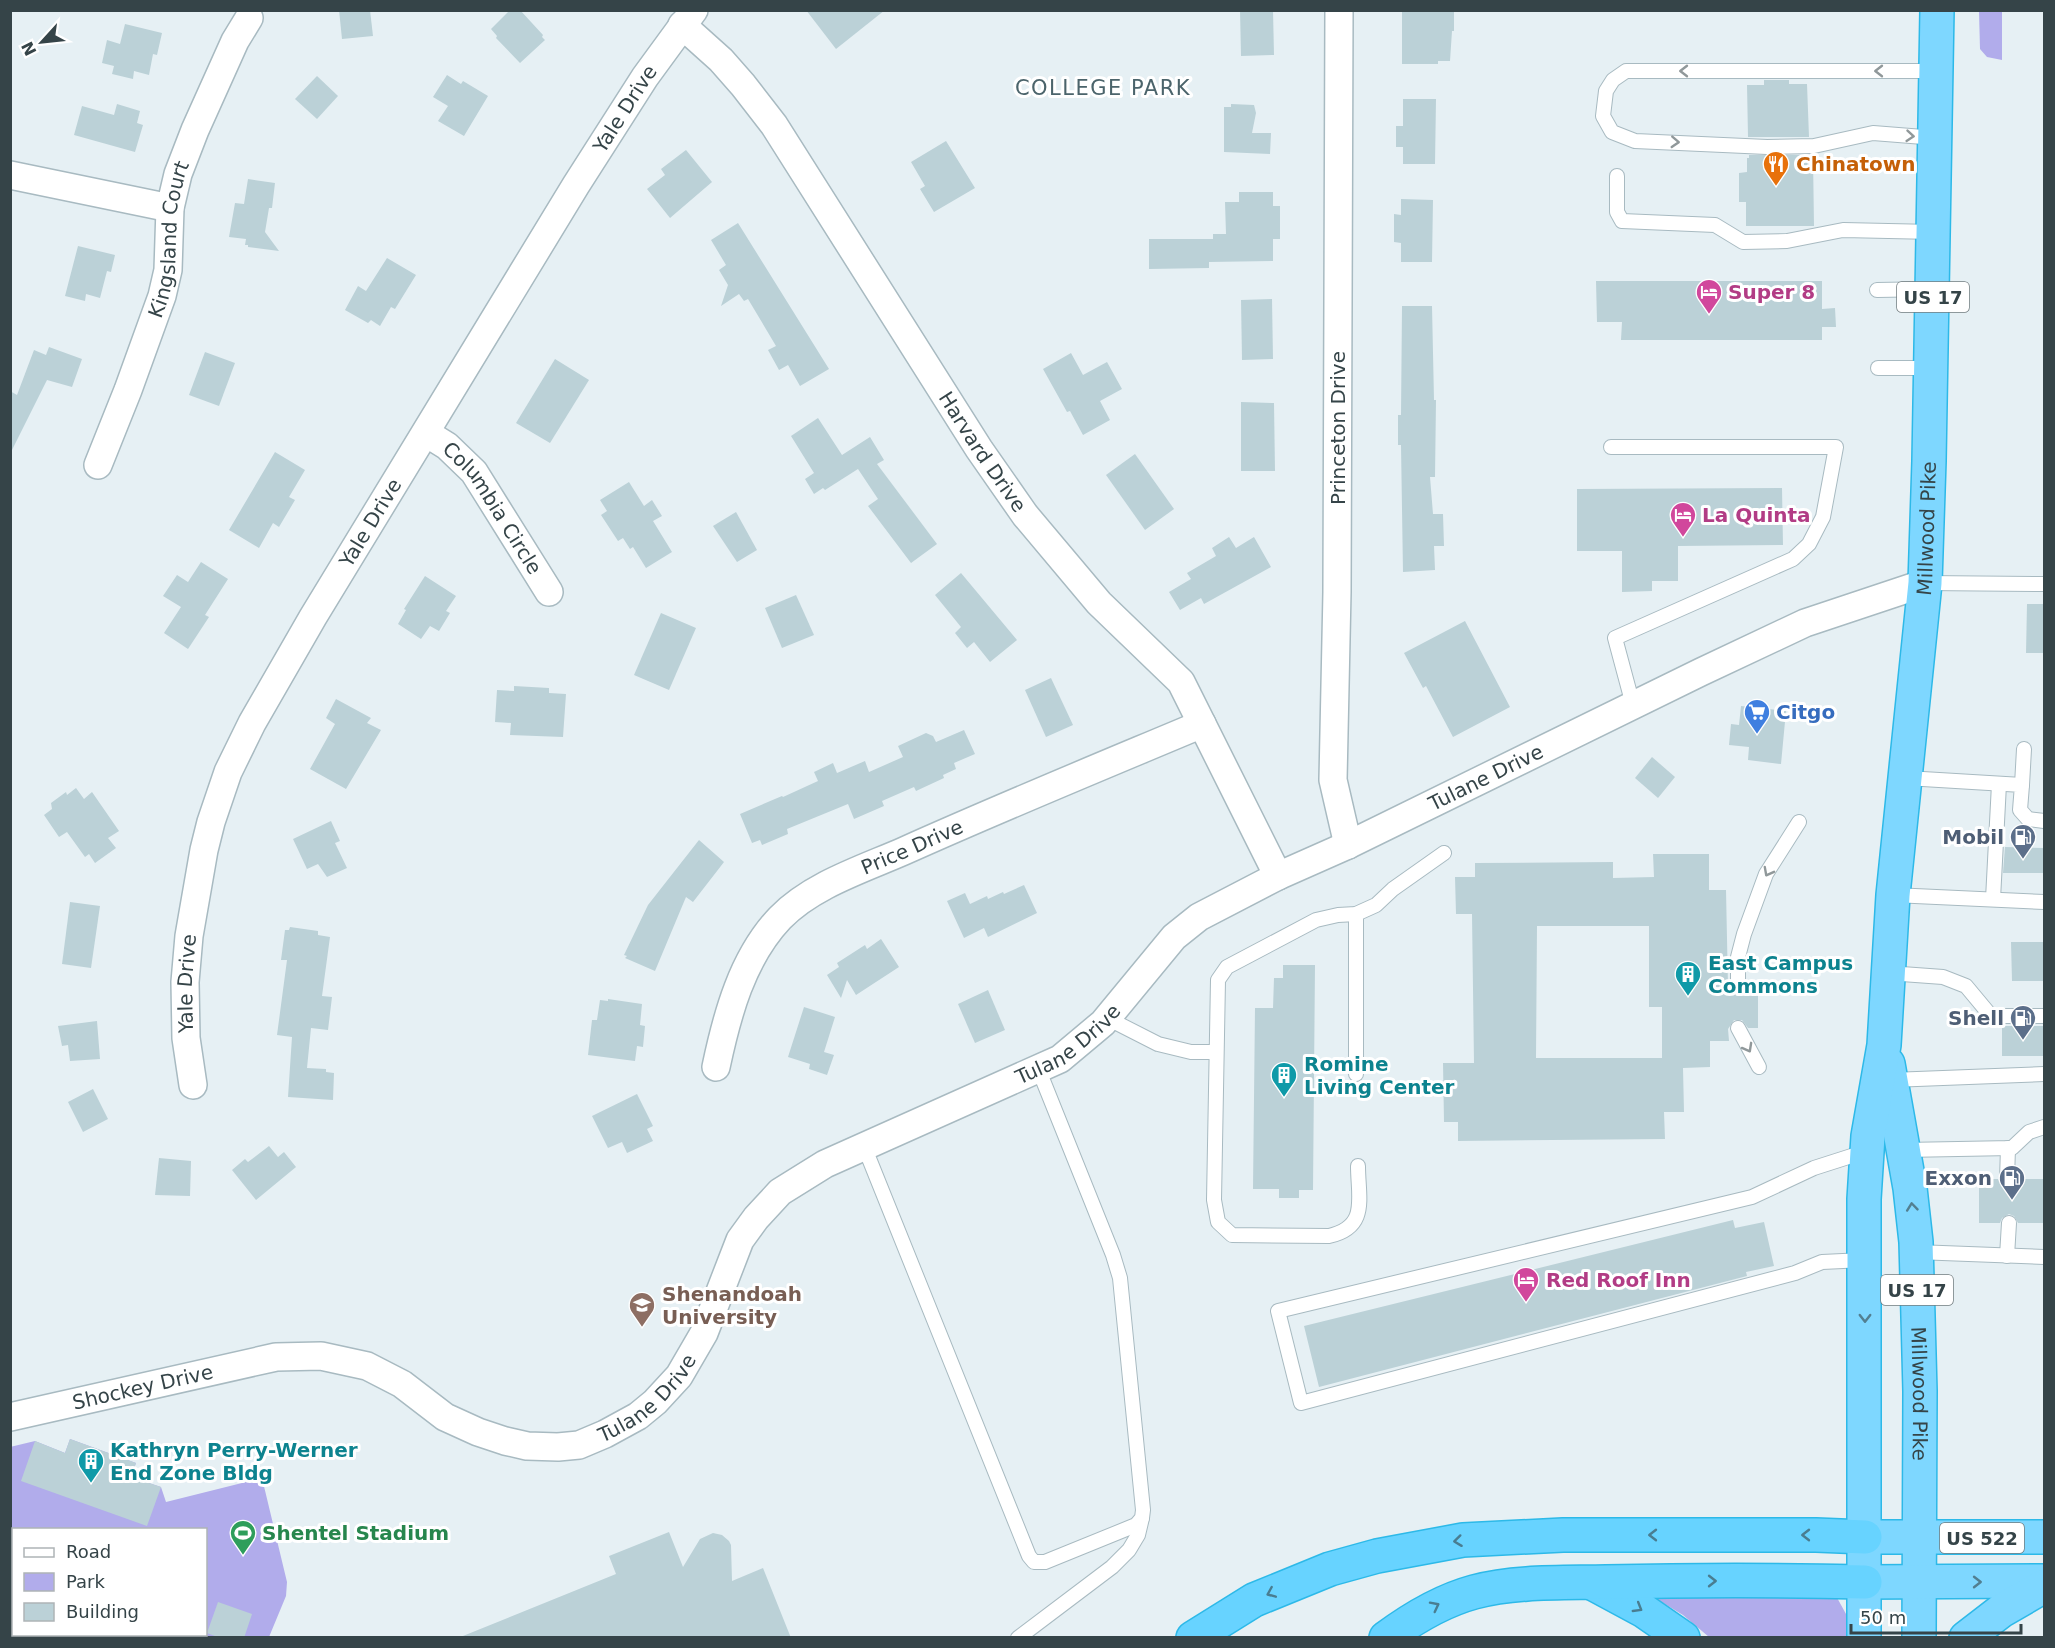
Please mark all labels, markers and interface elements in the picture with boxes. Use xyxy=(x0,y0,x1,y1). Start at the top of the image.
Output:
north arrow xyxy=(12,12,72,72)
text: N xyxy=(18,38,41,59)
street label: Yale Drive xyxy=(587,60,662,158)
one-way arrow xyxy=(1679,65,1688,77)
one-way arrow xyxy=(1874,65,1883,77)
district label: COLLEGE PARK xyxy=(1015,76,1191,100)
one-way arrow xyxy=(1906,129,1915,142)
one-way arrow xyxy=(1671,136,1680,149)
restaurant icon: Chinatown xyxy=(1761,149,1791,187)
place label: Chinatown xyxy=(1796,152,1916,176)
street label: Kingsland Court xyxy=(143,157,194,321)
hotel icon: Super 8 xyxy=(1694,277,1724,315)
place label: Super 8 xyxy=(1728,280,1815,304)
road number: US 17 xyxy=(1897,282,1969,312)
street label: Princeton Drive xyxy=(1326,351,1350,505)
street label: Harvard Drive xyxy=(934,387,1031,517)
street label: Columbia Circle xyxy=(438,437,547,579)
street label: Millwood Pike xyxy=(1912,461,1941,597)
street label: Yale Drive xyxy=(334,474,407,572)
hotel icon: La Quinta xyxy=(1668,500,1698,538)
place label: La Quinta xyxy=(1702,503,1811,527)
supermarket icon: Citgo xyxy=(1742,697,1772,735)
place label: Citgo xyxy=(1776,700,1835,724)
street label: Tulane Drive xyxy=(1424,739,1547,816)
street label: Price Drive xyxy=(858,814,967,880)
fuel station icon: Mobil xyxy=(2008,822,2038,860)
place label: Mobil xyxy=(1942,825,2004,849)
one-way arrow xyxy=(1764,866,1775,876)
street label: Yale Drive xyxy=(173,933,201,1034)
place label: East Campus Commons xyxy=(1708,951,1853,998)
building icon: East Campus Commons xyxy=(1673,959,1703,997)
street label: Tulane Drive xyxy=(1011,999,1125,1090)
fuel station icon: Shell xyxy=(2008,1003,2038,1041)
place label: Shell xyxy=(1948,1006,2004,1030)
one-way arrow xyxy=(1741,1042,1752,1052)
place label: Romine Living Center xyxy=(1304,1052,1455,1099)
building icon: Romine Living Center xyxy=(1269,1060,1299,1098)
fuel station icon: Exxon xyxy=(1997,1163,2027,1201)
place label: Exxon xyxy=(1925,1166,1992,1190)
one-way arrow xyxy=(1906,1202,1919,1211)
hotel icon: Red Roof Inn xyxy=(1511,1265,1541,1303)
place label: Red Roof Inn xyxy=(1546,1268,1691,1292)
road number: US 17 xyxy=(1881,1275,1953,1305)
place label: Shenandoah University xyxy=(662,1282,802,1329)
school or university icon: Shenandoah University xyxy=(627,1290,657,1328)
one-way arrow xyxy=(1859,1314,1871,1323)
street label: Millwood Pike xyxy=(1906,1326,1932,1461)
street label: Tulane Drive xyxy=(594,1350,701,1448)
street label: Shockey Drive xyxy=(70,1360,215,1415)
place label: Kathryn Perry-Werner End Zone Bldg xyxy=(110,1438,358,1485)
building icon: Kathryn Perry-Werner End Zone Bldg xyxy=(76,1446,106,1484)
sports icon: Shentel Stadium xyxy=(228,1518,258,1556)
place label: Shentel Stadium xyxy=(262,1521,449,1545)
road number: US 522 xyxy=(1940,1523,2024,1553)
legend xyxy=(12,1528,207,1636)
one-way arrow xyxy=(1648,1529,1657,1541)
one-way arrow xyxy=(1802,1529,1811,1541)
one-way arrow xyxy=(1453,1534,1462,1546)
text: Road xyxy=(66,1541,111,1562)
text: Park xyxy=(66,1571,105,1592)
one-way arrow xyxy=(1708,1575,1717,1587)
one-way arrow xyxy=(1973,1576,1982,1588)
one-way arrow xyxy=(1266,1586,1277,1598)
scale bar xyxy=(1851,1597,2020,1635)
text: Building xyxy=(66,1601,139,1622)
one-way arrow xyxy=(1632,1601,1642,1612)
one-way arrow xyxy=(1429,1602,1440,1614)
text: 50 m xyxy=(1860,1607,1906,1628)

